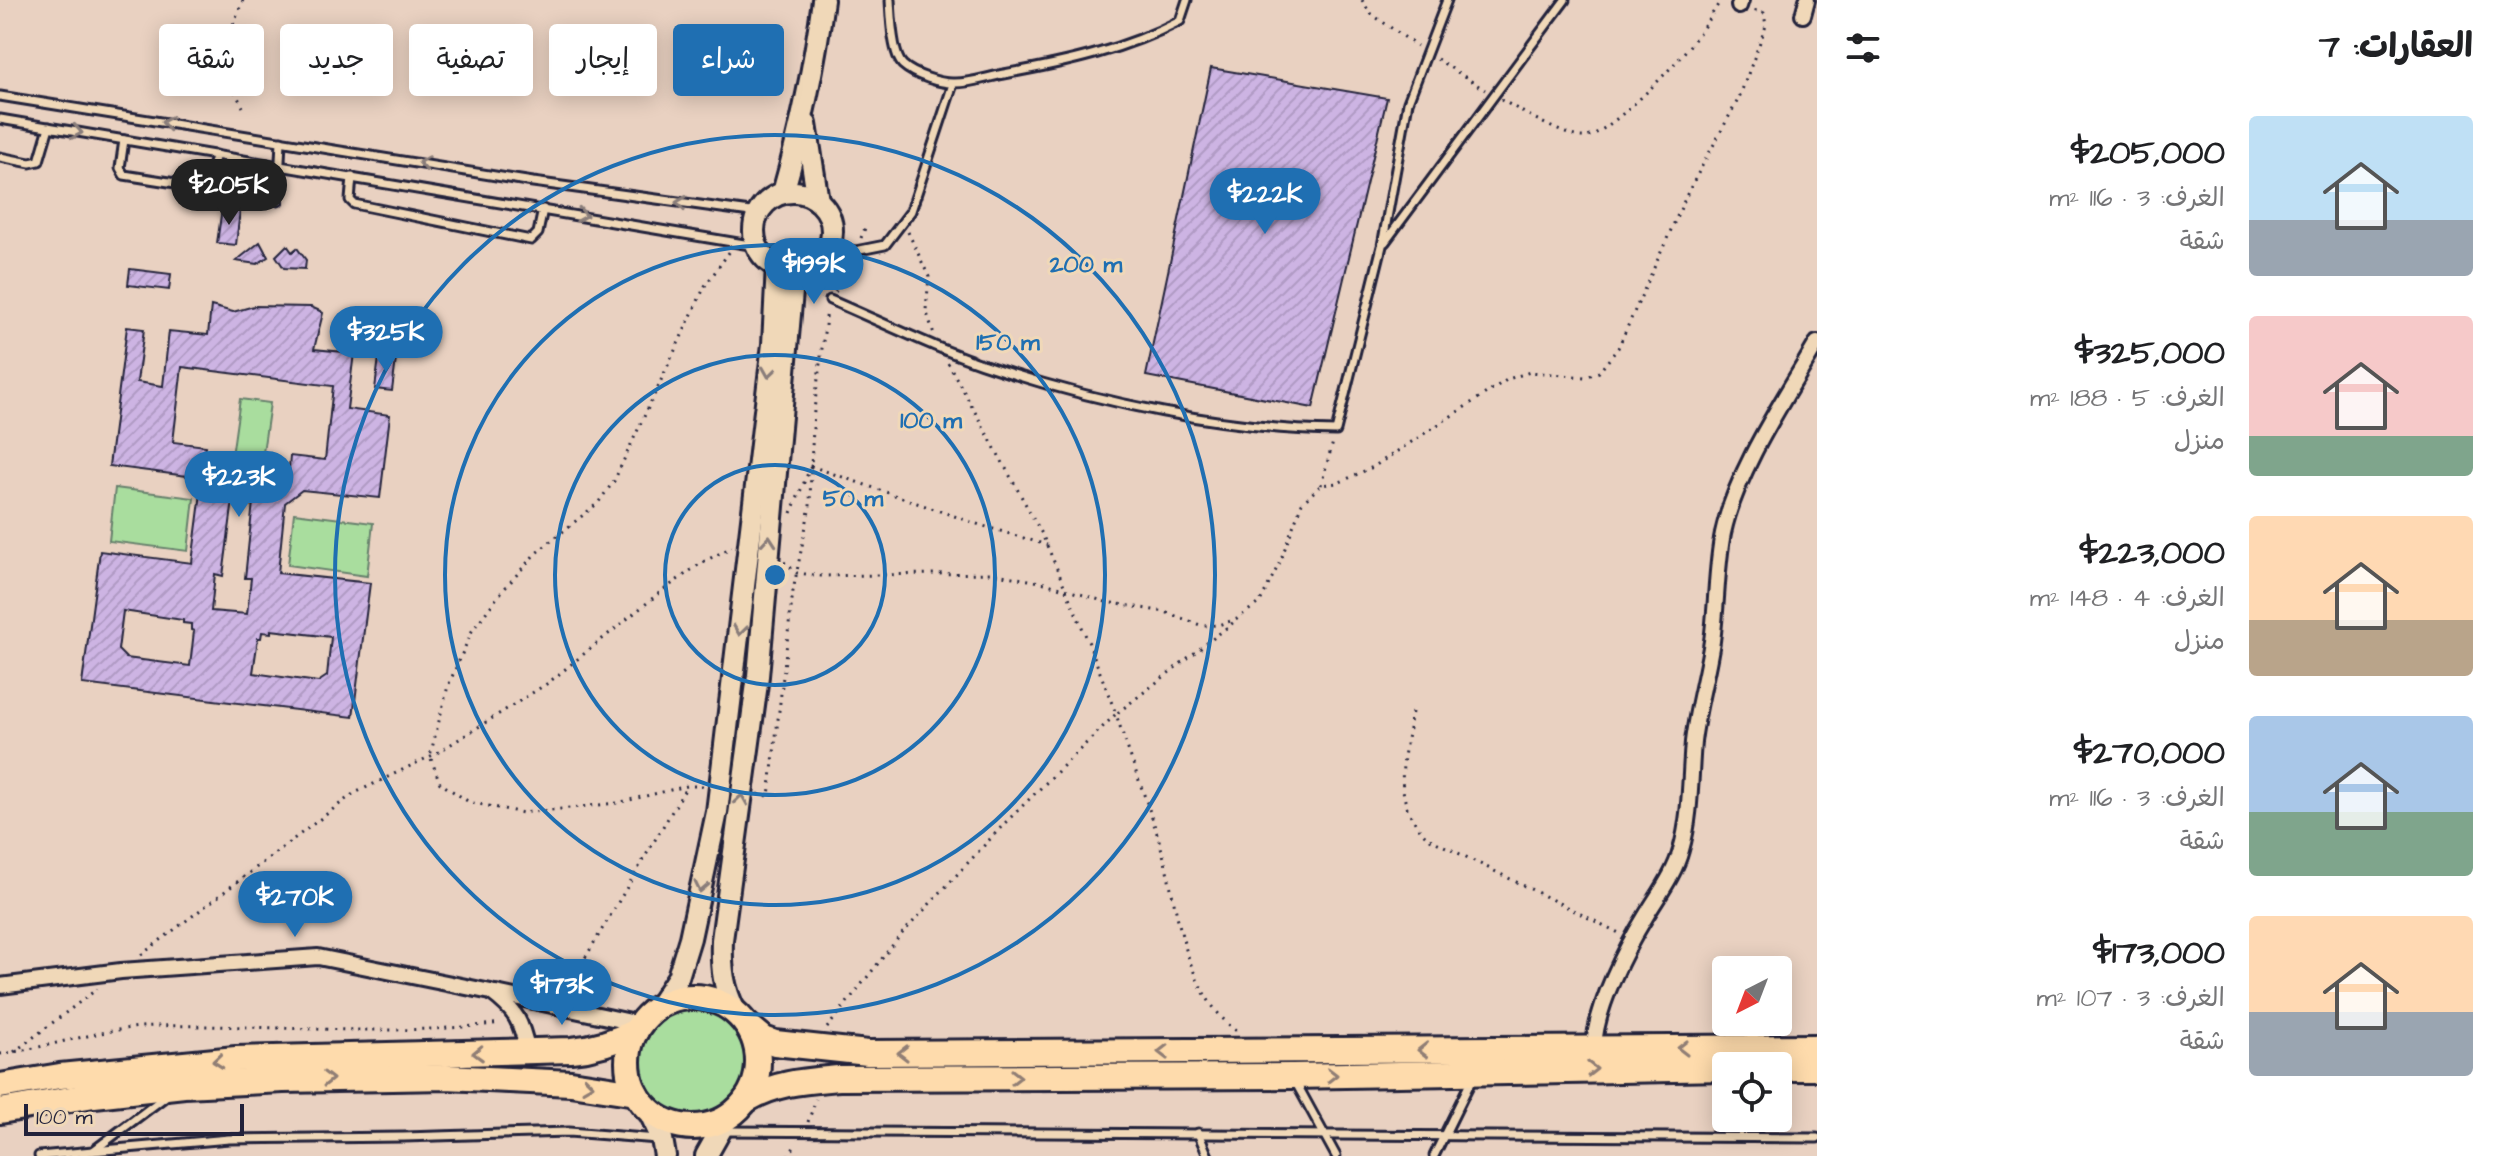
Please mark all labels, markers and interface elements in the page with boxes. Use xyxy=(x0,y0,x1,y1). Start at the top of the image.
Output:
text: العقارات: 7 xyxy=(2319,23,2473,71)
chip: شقة xyxy=(159,24,264,96)
chip: جديد xyxy=(280,24,393,96)
chip: تصفية xyxy=(409,24,533,96)
chip: إيجار xyxy=(549,24,657,96)
chip: شراء xyxy=(673,24,784,96)
icon: filters xyxy=(1841,26,1885,70)
one-way arrow xyxy=(160,115,174,132)
one-way arrow xyxy=(70,122,84,139)
text: $205,000 xyxy=(2071,129,2225,177)
icon: home xyxy=(2313,148,2409,244)
one-way arrow xyxy=(417,156,431,173)
pin: $205K xyxy=(173,159,285,227)
text: $205K xyxy=(189,167,269,203)
pin: $222K xyxy=(1209,168,1321,236)
text: $222K xyxy=(1228,176,1302,212)
text: الغرف: 3 · 116 m² xyxy=(2049,180,2225,216)
one-way arrow xyxy=(674,195,688,212)
one-way arrow xyxy=(575,206,589,223)
text: شقة xyxy=(2180,223,2225,259)
pin: $199K xyxy=(758,238,870,306)
text: $199K xyxy=(782,246,846,282)
text: 200 m xyxy=(1049,248,1122,282)
pin: $325K xyxy=(330,306,442,374)
text: $325K xyxy=(348,314,424,350)
text: 150 m xyxy=(976,326,1040,360)
text: $325,000 xyxy=(2075,329,2225,377)
icon: home xyxy=(2313,348,2409,444)
one-way arrow xyxy=(761,365,778,379)
text: الغرف: 5 · 188 m² xyxy=(2030,380,2225,416)
text: 100 m xyxy=(900,404,962,438)
text: منزل xyxy=(2174,423,2225,459)
pin: $223K xyxy=(183,451,295,519)
text: $223K xyxy=(202,459,276,495)
text: 50 m xyxy=(823,482,884,516)
text: $223,000 xyxy=(2079,529,2225,577)
one-way arrow xyxy=(760,534,777,547)
icon: home xyxy=(2313,548,2409,644)
centre of rings xyxy=(761,561,789,589)
text: الغرف: 4 · 148 m² xyxy=(2030,580,2225,616)
text: منزل xyxy=(2174,623,2225,659)
one-way arrow xyxy=(731,624,748,637)
text: $270,000 xyxy=(2074,729,2225,777)
icon: home xyxy=(2313,748,2409,844)
text: الغرف: 3 · 116 m² xyxy=(2049,780,2225,816)
one-way arrow xyxy=(732,793,749,807)
text: شقة xyxy=(2180,823,2225,859)
pin: $270K xyxy=(239,871,351,939)
text: $270K xyxy=(256,879,334,915)
one-way arrow xyxy=(693,880,710,893)
text: $173,000 xyxy=(2093,929,2225,977)
icon: home xyxy=(2313,948,2409,1044)
north arrow xyxy=(1712,956,1792,1036)
map controls xyxy=(1712,956,1792,1132)
pin: $173K xyxy=(506,959,618,1027)
text: $173K xyxy=(531,967,593,1003)
text: الغرف: 3 · 107 m² xyxy=(2036,980,2225,1016)
text: شقة xyxy=(2180,1023,2225,1059)
one-way arrow xyxy=(1676,1039,1689,1057)
one-way arrow xyxy=(1416,1041,1429,1059)
one-way arrow xyxy=(1156,1043,1169,1061)
one-way arrow xyxy=(896,1044,909,1062)
one-way arrow xyxy=(471,1045,483,1062)
one-way arrow xyxy=(211,1052,224,1069)
button: locate xyxy=(1712,1052,1792,1132)
one-way arrow xyxy=(1586,1060,1599,1078)
one-way arrow xyxy=(1326,1066,1339,1083)
one-way arrow xyxy=(1010,1068,1023,1086)
one-way arrow xyxy=(322,1070,335,1088)
one-way arrow xyxy=(581,1077,594,1094)
scale bar xyxy=(24,1100,244,1136)
text: 100 m xyxy=(36,1102,93,1133)

